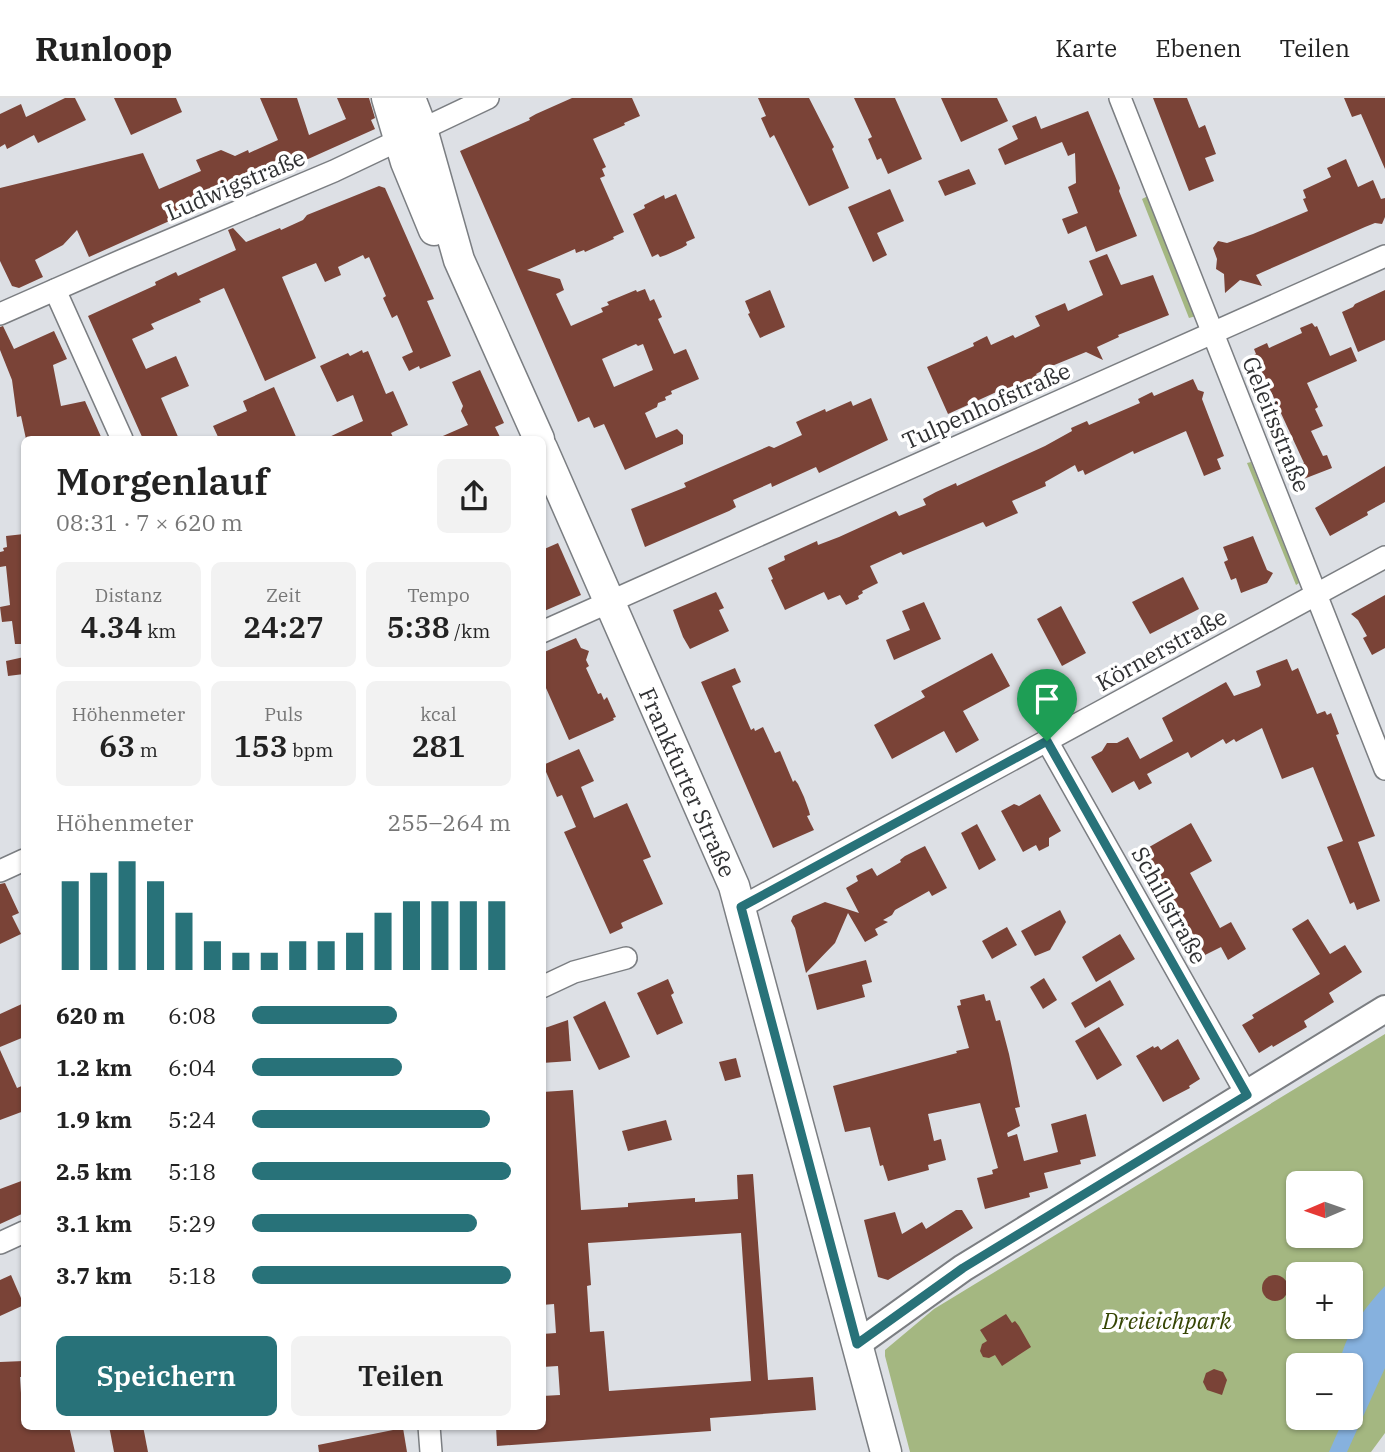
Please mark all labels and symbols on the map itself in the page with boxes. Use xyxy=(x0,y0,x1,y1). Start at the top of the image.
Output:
street label: Ludwigstraße xyxy=(161,141,309,227)
street label: Geleitsstraße xyxy=(1236,352,1318,496)
street label: Tulpenhofstraße xyxy=(897,354,1075,456)
street label: Körnerstraße xyxy=(1090,601,1232,697)
pin xyxy=(1017,669,1077,741)
street label: Frankfurter Straße xyxy=(633,682,743,882)
street label: Schillstraße xyxy=(1125,841,1215,969)
north arrow xyxy=(1286,1171,1363,1248)
park label: Dreieichpark xyxy=(1102,1305,1232,1335)

